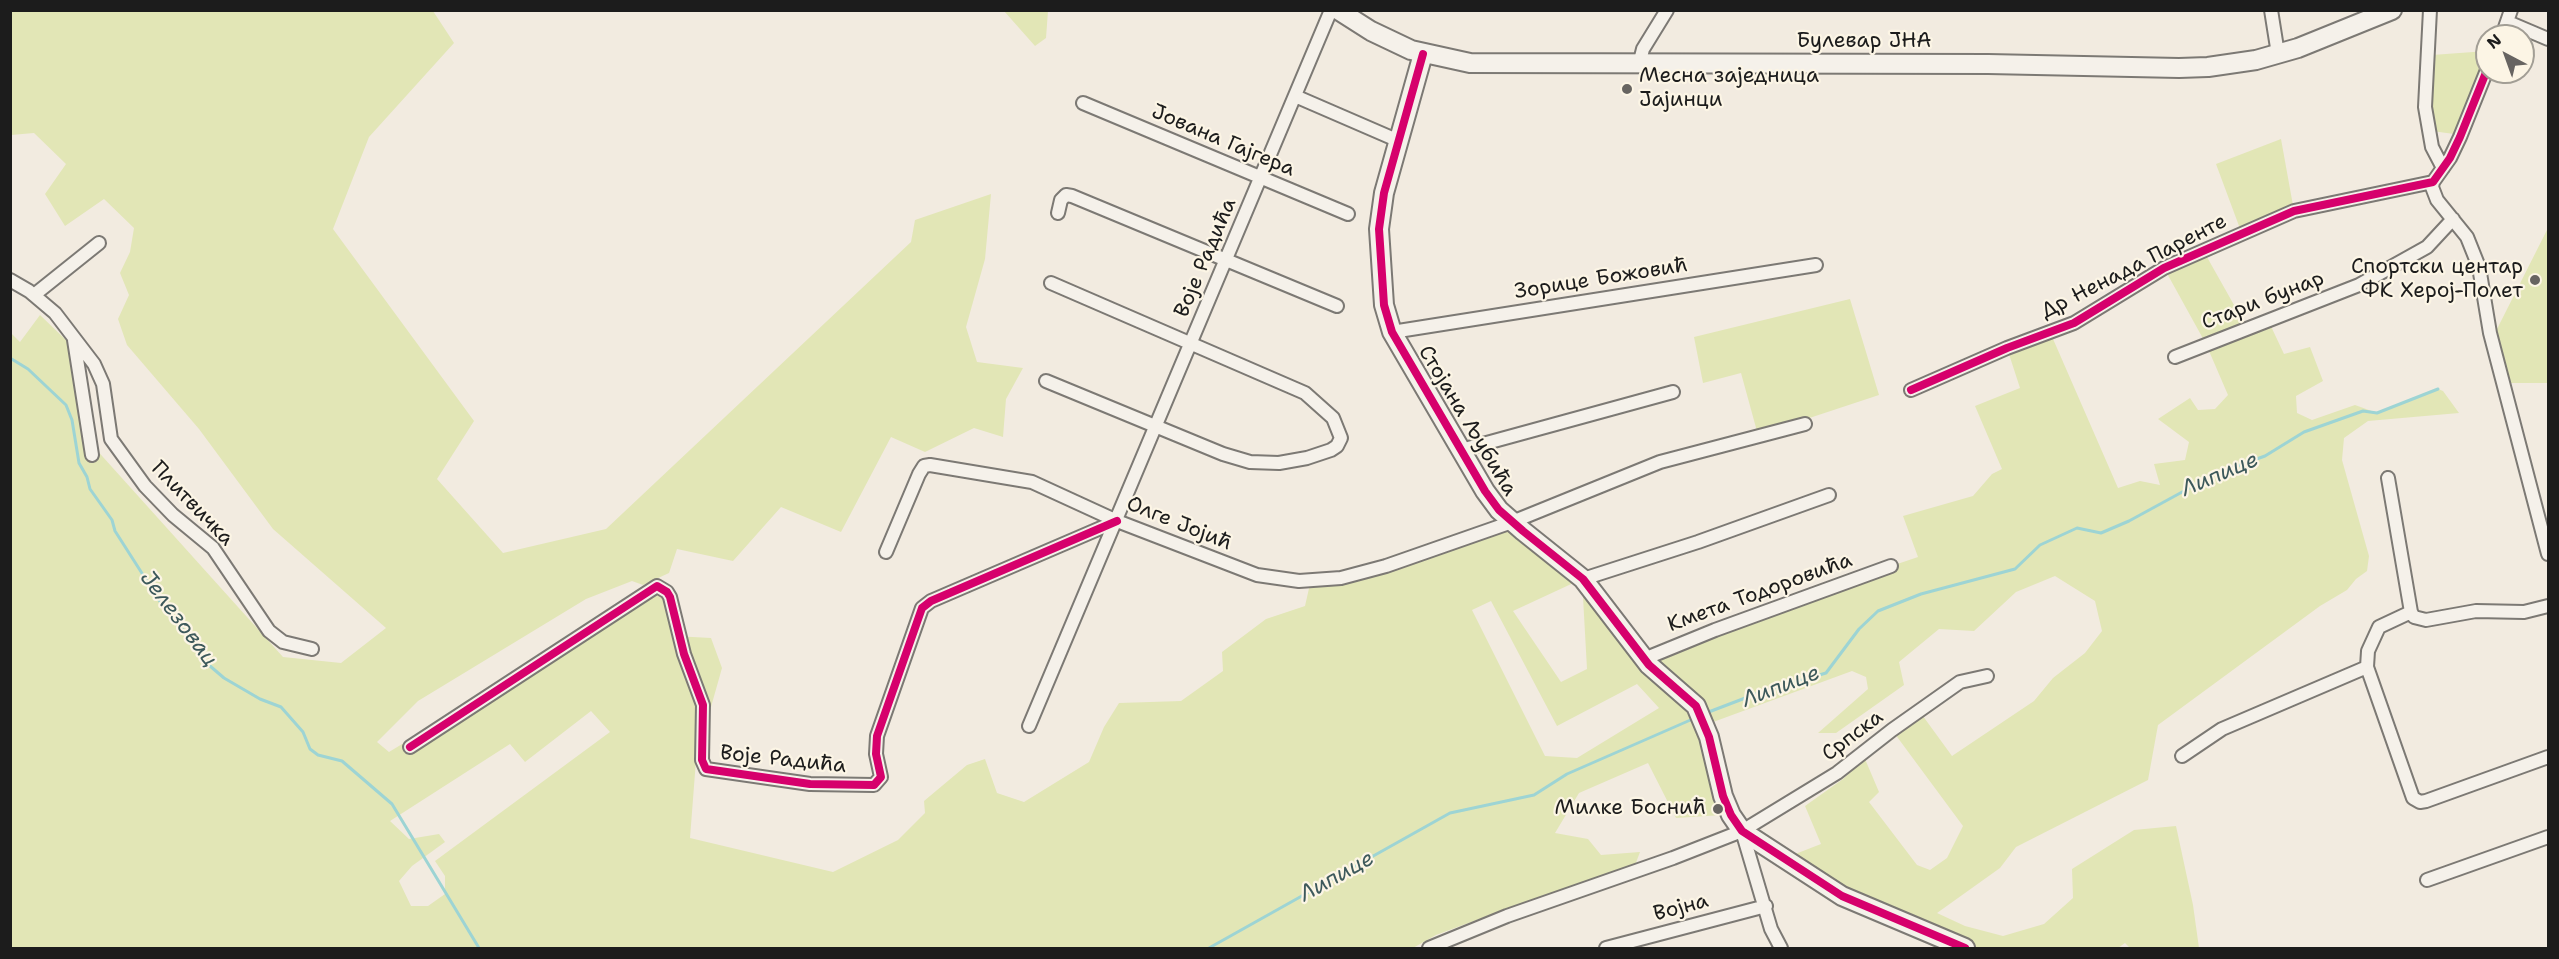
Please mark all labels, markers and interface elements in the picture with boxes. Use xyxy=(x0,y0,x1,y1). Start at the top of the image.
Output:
north arrow xyxy=(2475,24,2535,84)
street label: Булевар ЈНА xyxy=(1797,29,1931,55)
text: N xyxy=(2482,29,2506,54)
place label: Месна заједница Јајинци xyxy=(1639,64,1819,114)
marker: Месна заједница Јајинци xyxy=(1620,82,1634,96)
street label: Јована Гајгера xyxy=(1147,99,1299,183)
street label: Воје Радића xyxy=(1170,195,1242,321)
street label: Др Ненада Паренте xyxy=(2037,209,2231,325)
street label: Зорице Божовић xyxy=(1513,253,1689,305)
place label: Спортски центар ФК Херој-Полет xyxy=(2351,255,2523,305)
street label: Стари бунар xyxy=(2198,266,2328,336)
marker: Спортски центар ФК Херој-Полет xyxy=(2528,273,2542,287)
street label: Стојана Љубића xyxy=(1412,341,1522,501)
water label: Липице xyxy=(2177,447,2263,503)
street label: Плитвичка xyxy=(145,456,239,552)
street label: Олге Јојић xyxy=(1123,491,1235,557)
street label: Кмета Тодоровића xyxy=(1664,548,1856,638)
water label: Јелезовац xyxy=(133,566,223,672)
water label: Липице xyxy=(1738,660,1824,714)
street label: Српска xyxy=(1817,705,1889,767)
street label: Воје Радића xyxy=(719,741,847,779)
place label: Милке Боснић xyxy=(1554,796,1706,822)
marker: Милке Боснић xyxy=(1711,802,1725,816)
water label: Липице xyxy=(1295,846,1379,908)
street label: Војна xyxy=(1651,889,1711,927)

